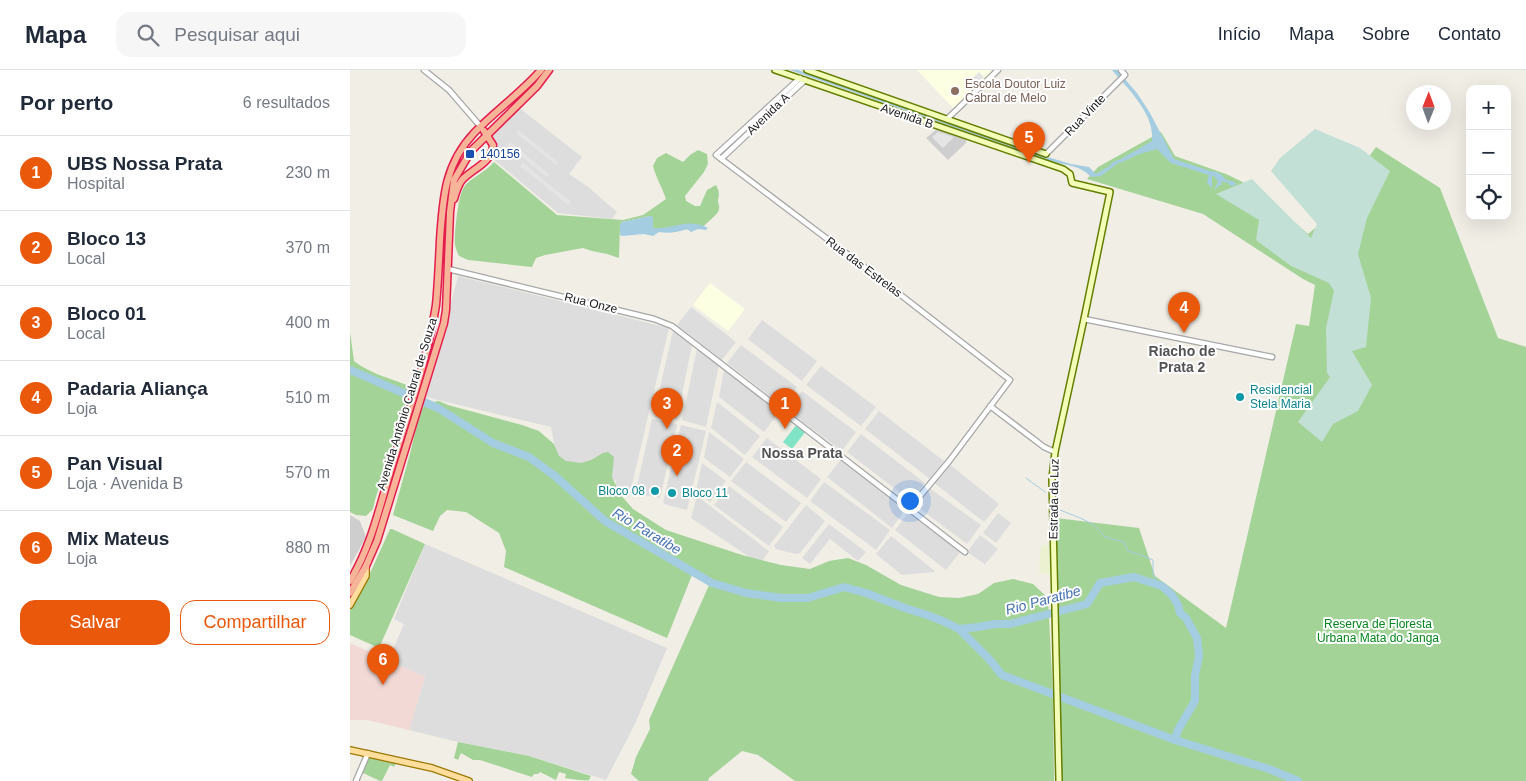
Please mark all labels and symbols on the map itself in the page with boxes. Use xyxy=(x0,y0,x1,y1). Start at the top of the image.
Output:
place label: Escola Doutor Luiz Cabral de Melo xyxy=(965,77,1066,105)
marker: Escola Doutor Luiz Cabral de Melo xyxy=(949,85,961,97)
north arrow xyxy=(1406,85,1451,130)
street label: Avenida A xyxy=(744,90,792,138)
street label: Rua Vinte xyxy=(1062,91,1108,139)
street label: Avenida B xyxy=(879,101,935,131)
pin: 5 xyxy=(1013,122,1045,163)
place label: 140156 xyxy=(480,147,520,161)
marker: 140156 xyxy=(464,148,476,160)
street label: Rua das Estrelas xyxy=(823,234,905,300)
street label: Rua Onze xyxy=(563,290,619,316)
pin: 4 xyxy=(1168,292,1200,333)
street label: Avenida Antônio Cabral de Souza xyxy=(374,316,440,492)
district label: Riacho de Prata 2 xyxy=(1149,343,1216,375)
place label: Residencial Stela Maria xyxy=(1250,383,1312,411)
pin: 3 xyxy=(651,388,683,429)
pin: 1 xyxy=(769,388,801,429)
marker: Residencial Stela Maria xyxy=(1234,391,1246,403)
pin: 2 xyxy=(661,435,693,476)
district label: Nossa Prata xyxy=(762,445,843,461)
street label: Estrada da Luz xyxy=(1046,459,1062,539)
place label: Bloco 08 xyxy=(598,484,645,498)
marker: Bloco 08 xyxy=(649,485,661,497)
place label: Bloco 11 xyxy=(682,486,728,500)
marker: Bloco 11 xyxy=(666,487,678,499)
your location xyxy=(897,488,923,514)
water label: Rio Paratibe xyxy=(610,504,684,558)
water label: Rio Paratibe xyxy=(1004,582,1082,618)
park label: Reserva de Floresta Urbana Mata do Janga xyxy=(1317,617,1439,645)
pin: 6 xyxy=(367,644,399,685)

